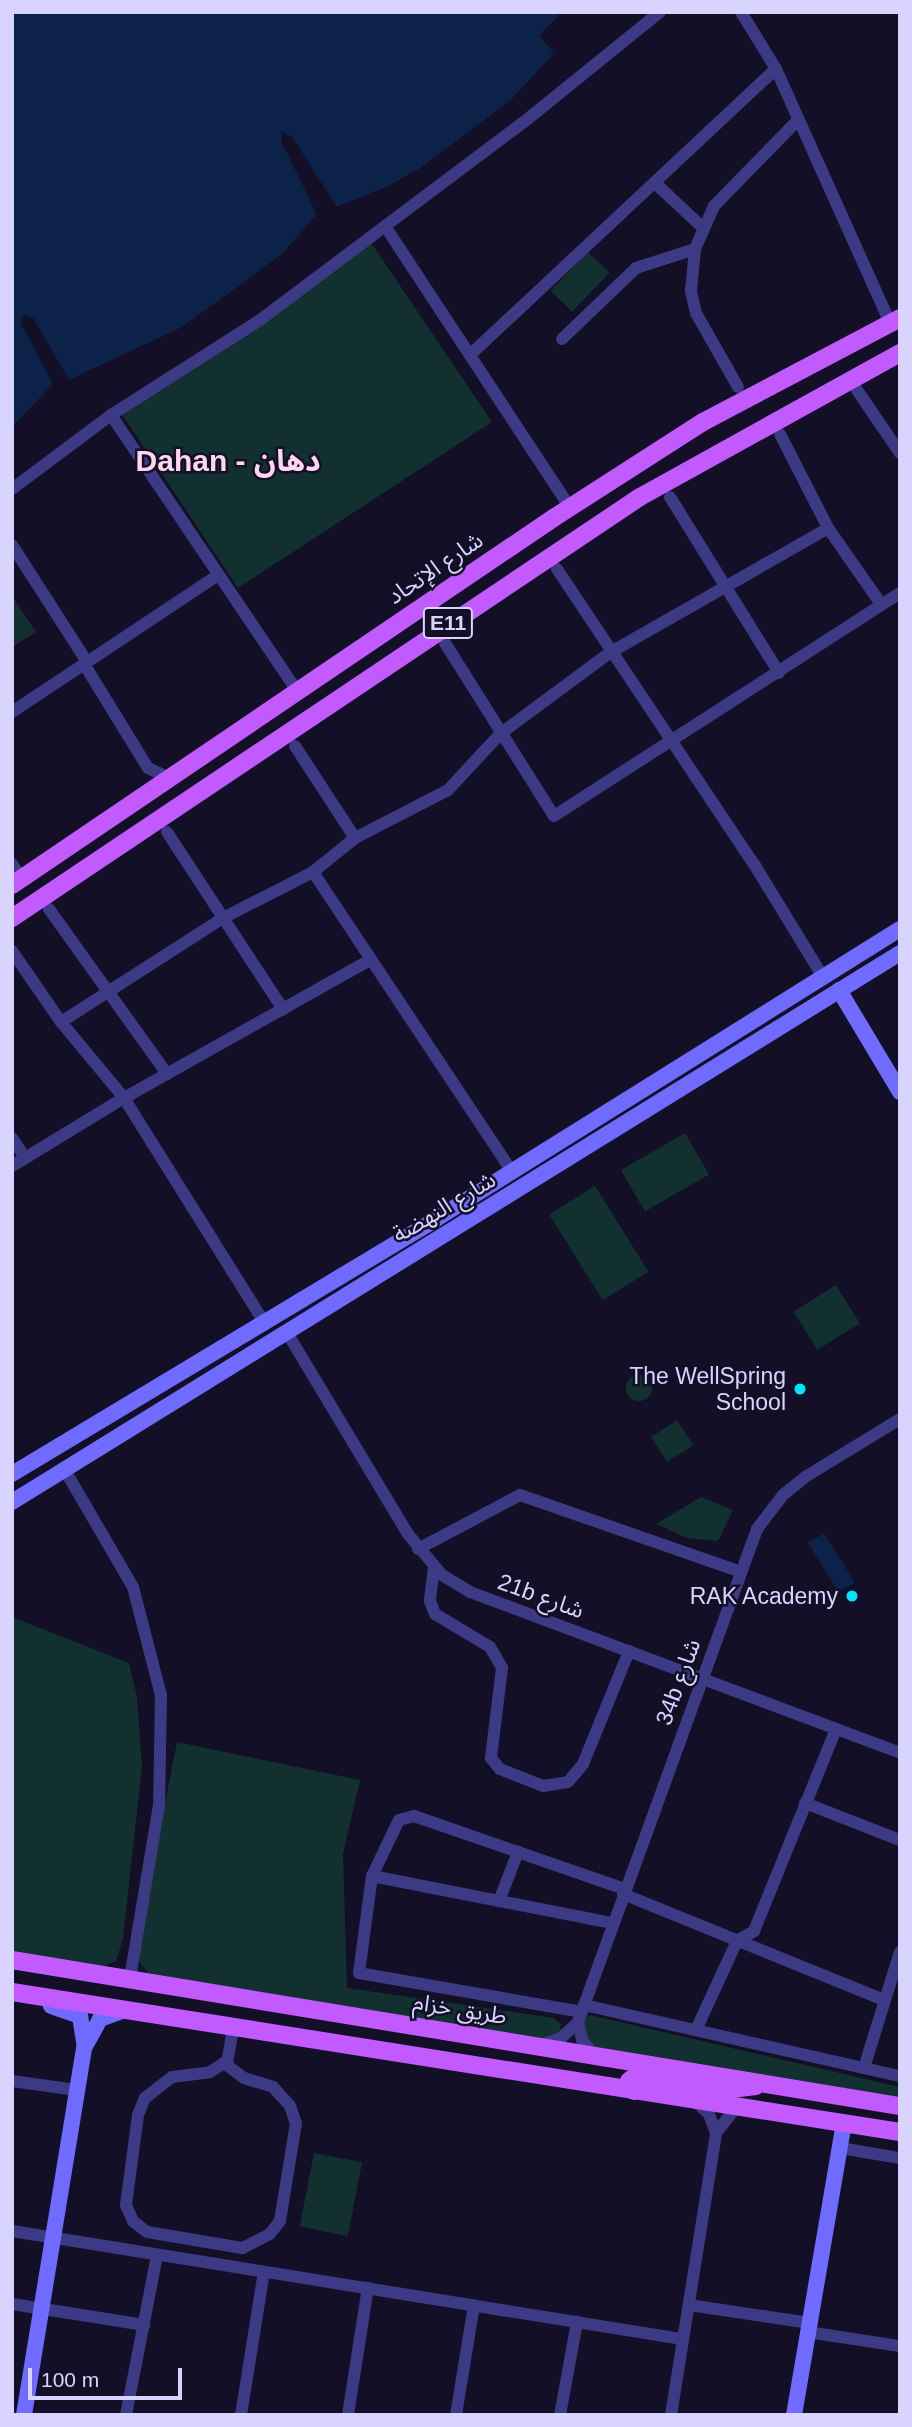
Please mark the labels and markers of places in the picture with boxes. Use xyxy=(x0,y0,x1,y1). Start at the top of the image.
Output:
place label: The WellSpring School xyxy=(629,1362,786,1416)
marker: The WellSpring School xyxy=(792,1381,808,1397)
place label: RAK Academy xyxy=(688,1582,838,1610)
marker: RAK Academy xyxy=(844,1588,860,1604)

